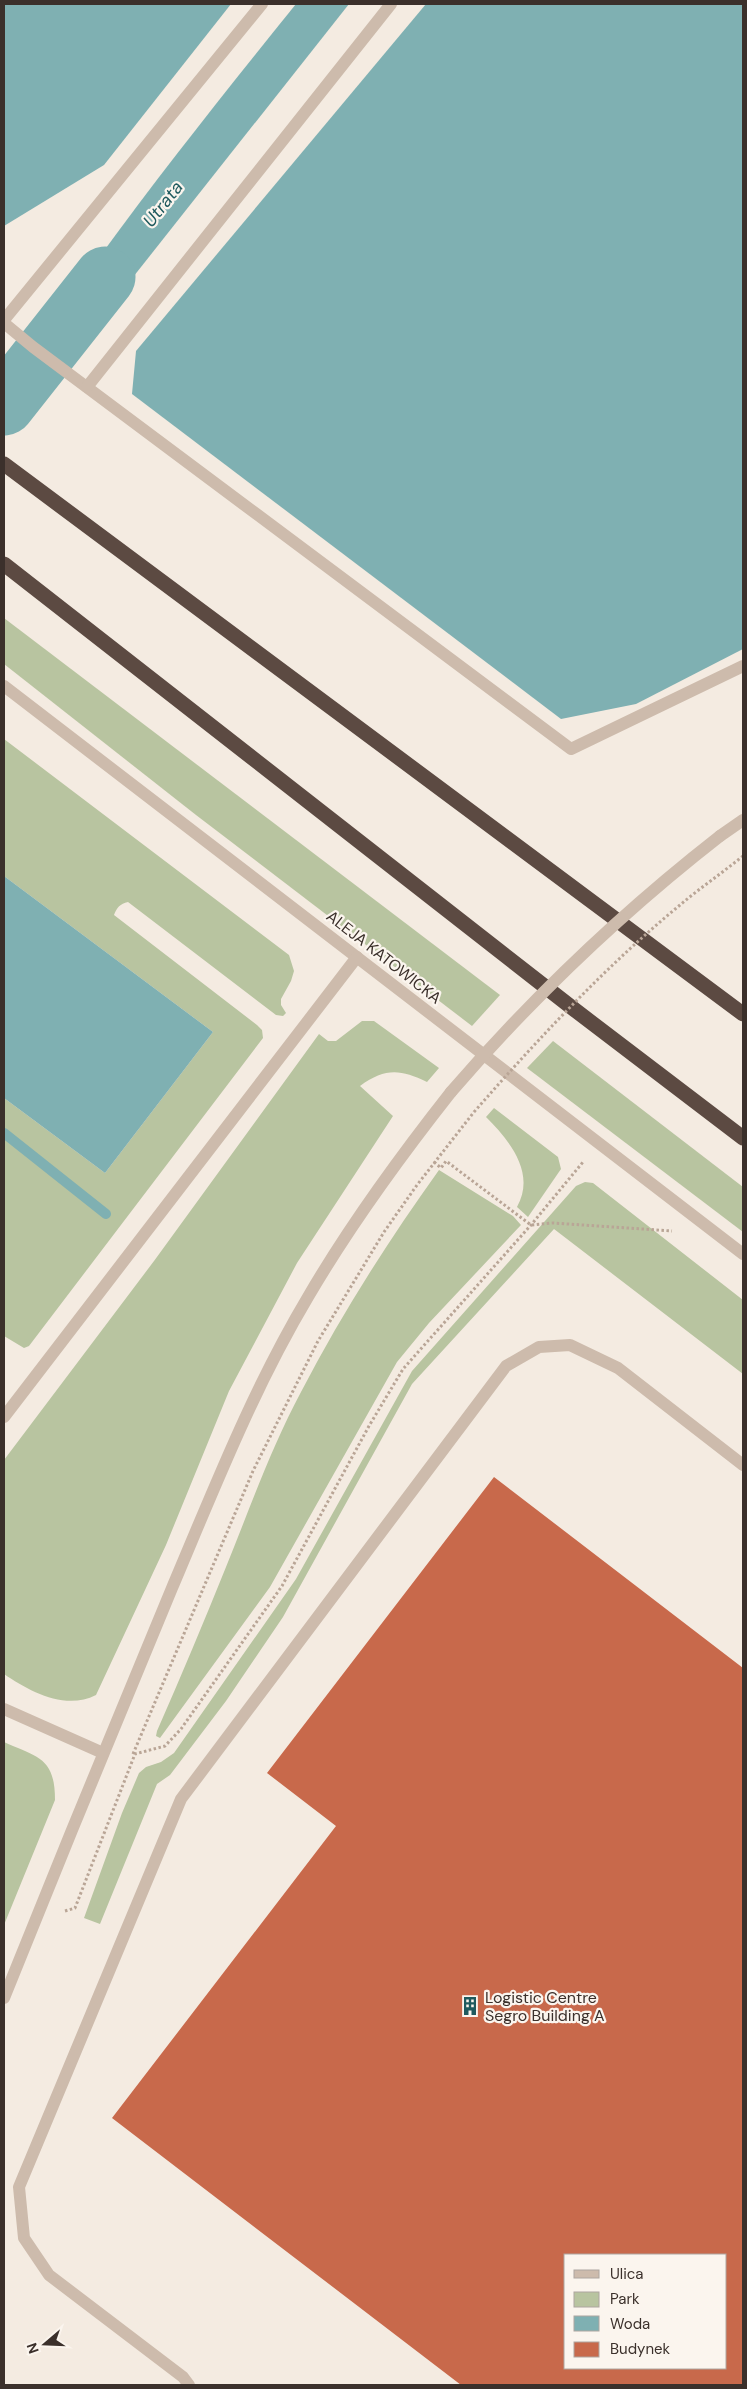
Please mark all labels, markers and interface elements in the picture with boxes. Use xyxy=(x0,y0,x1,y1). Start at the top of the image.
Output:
water label: Utrata xyxy=(137,176,189,232)
street label: ALEJA KATOWICKA xyxy=(322,906,446,1009)
place label: Logistic Centre Segro Building A xyxy=(485,1987,605,2026)
building icon: Logistic Centre Segro Building A xyxy=(459,1995,481,2017)
legend xyxy=(564,2254,727,2369)
text: Ulica xyxy=(610,2264,644,2284)
text: Park xyxy=(610,2289,640,2309)
text: Woda xyxy=(610,2314,650,2334)
north arrow xyxy=(20,2319,70,2369)
text: Budynek xyxy=(610,2339,671,2359)
text: N xyxy=(23,2340,43,2356)

